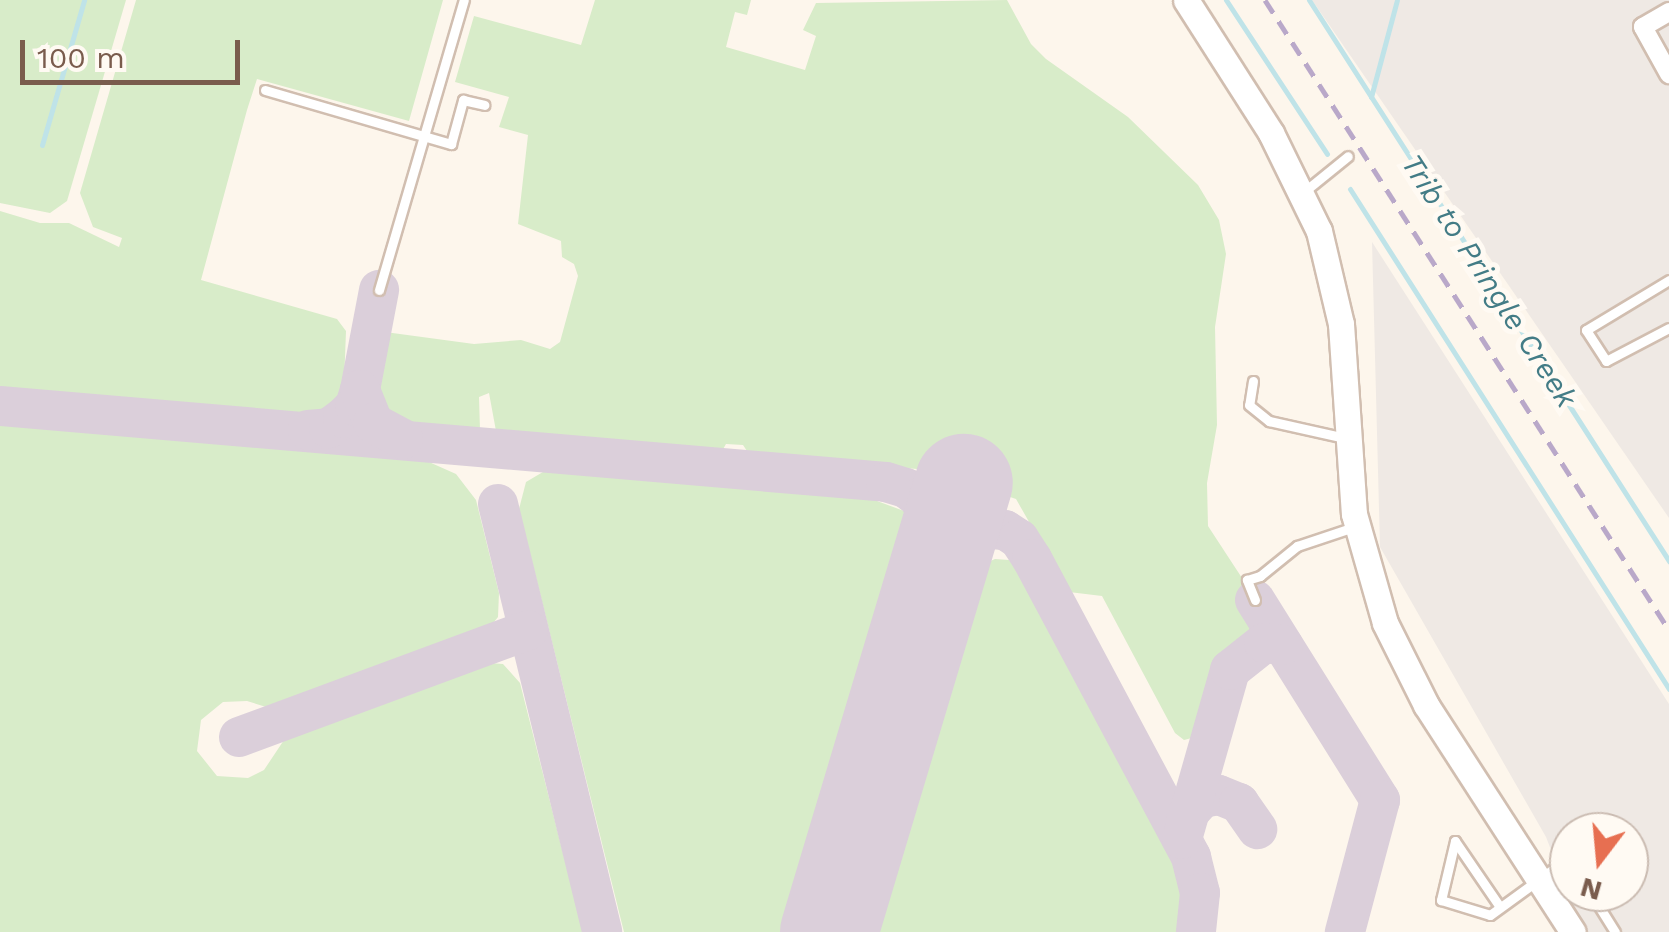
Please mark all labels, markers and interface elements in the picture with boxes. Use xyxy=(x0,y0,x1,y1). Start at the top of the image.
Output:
scale bar xyxy=(25,20,245,82)
text: 100 m xyxy=(37,40,125,75)
water label: Trib to Pringle Creek xyxy=(1393,147,1585,415)
north arrow xyxy=(1549,812,1649,912)
text: N xyxy=(1577,871,1606,908)

